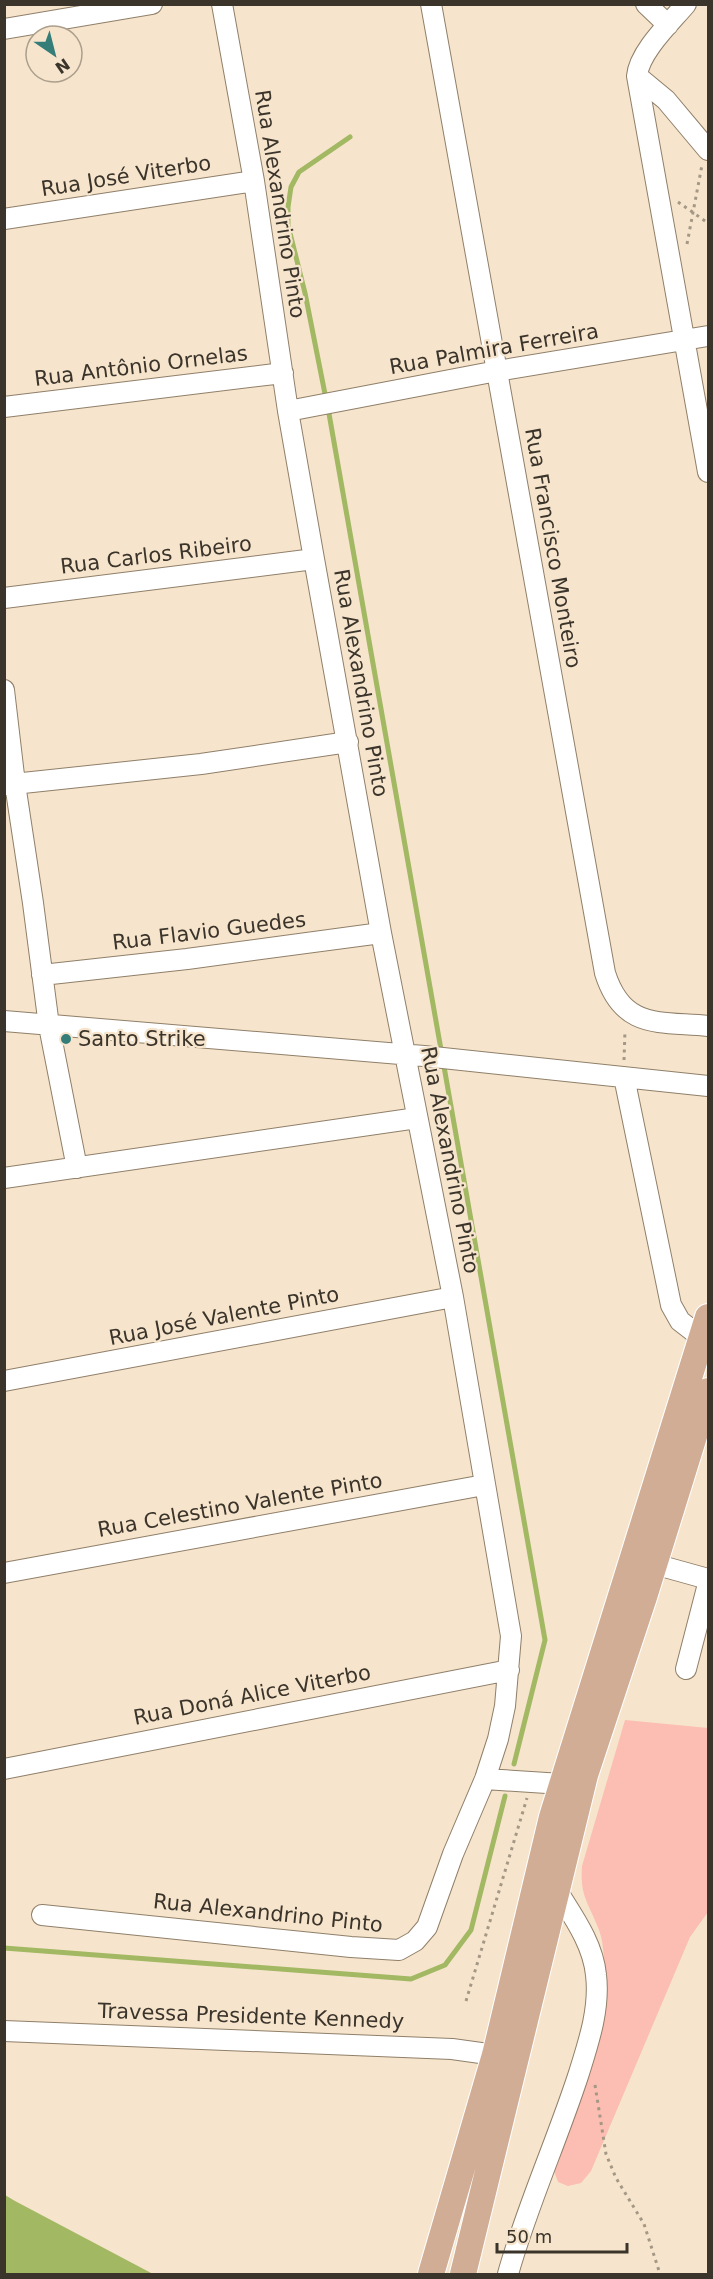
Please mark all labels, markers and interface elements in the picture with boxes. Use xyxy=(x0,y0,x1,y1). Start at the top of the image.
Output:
north arrow xyxy=(24,24,84,84)
text: N xyxy=(51,54,73,77)
street label: Rua Alexandrino Pinto xyxy=(250,88,310,320)
street label: Rua José Viterbo xyxy=(39,151,213,201)
street label: Rua Palmira Ferreira xyxy=(388,319,600,379)
street label: Rua Antônio Ornelas xyxy=(33,341,249,391)
street label: Rua Francisco Monteiro xyxy=(520,426,586,670)
street label: Rua Carlos Ribeiro xyxy=(59,531,253,579)
street label: Rua Alexandrino Pinto xyxy=(329,567,393,799)
street label: Rua Flavio Guedes xyxy=(111,907,307,955)
place label: Santo Strike xyxy=(78,1027,206,1051)
marker: Santo Strike xyxy=(59,1032,73,1046)
street label: Rua Alexandrino Pinto xyxy=(416,1044,484,1276)
street label: Rua José Valente Pinto xyxy=(107,1282,341,1350)
street label: Rua Celestino Valente Pinto xyxy=(96,1468,384,1542)
street label: Rua Doná Alice Viterbo xyxy=(131,1660,373,1730)
street label: Rua Alexandrino Pinto xyxy=(152,1889,384,1937)
street label: Travessa Presidente Kennedy xyxy=(96,1999,405,2033)
scale bar xyxy=(497,2216,628,2254)
text: 50 m xyxy=(506,2226,552,2247)

